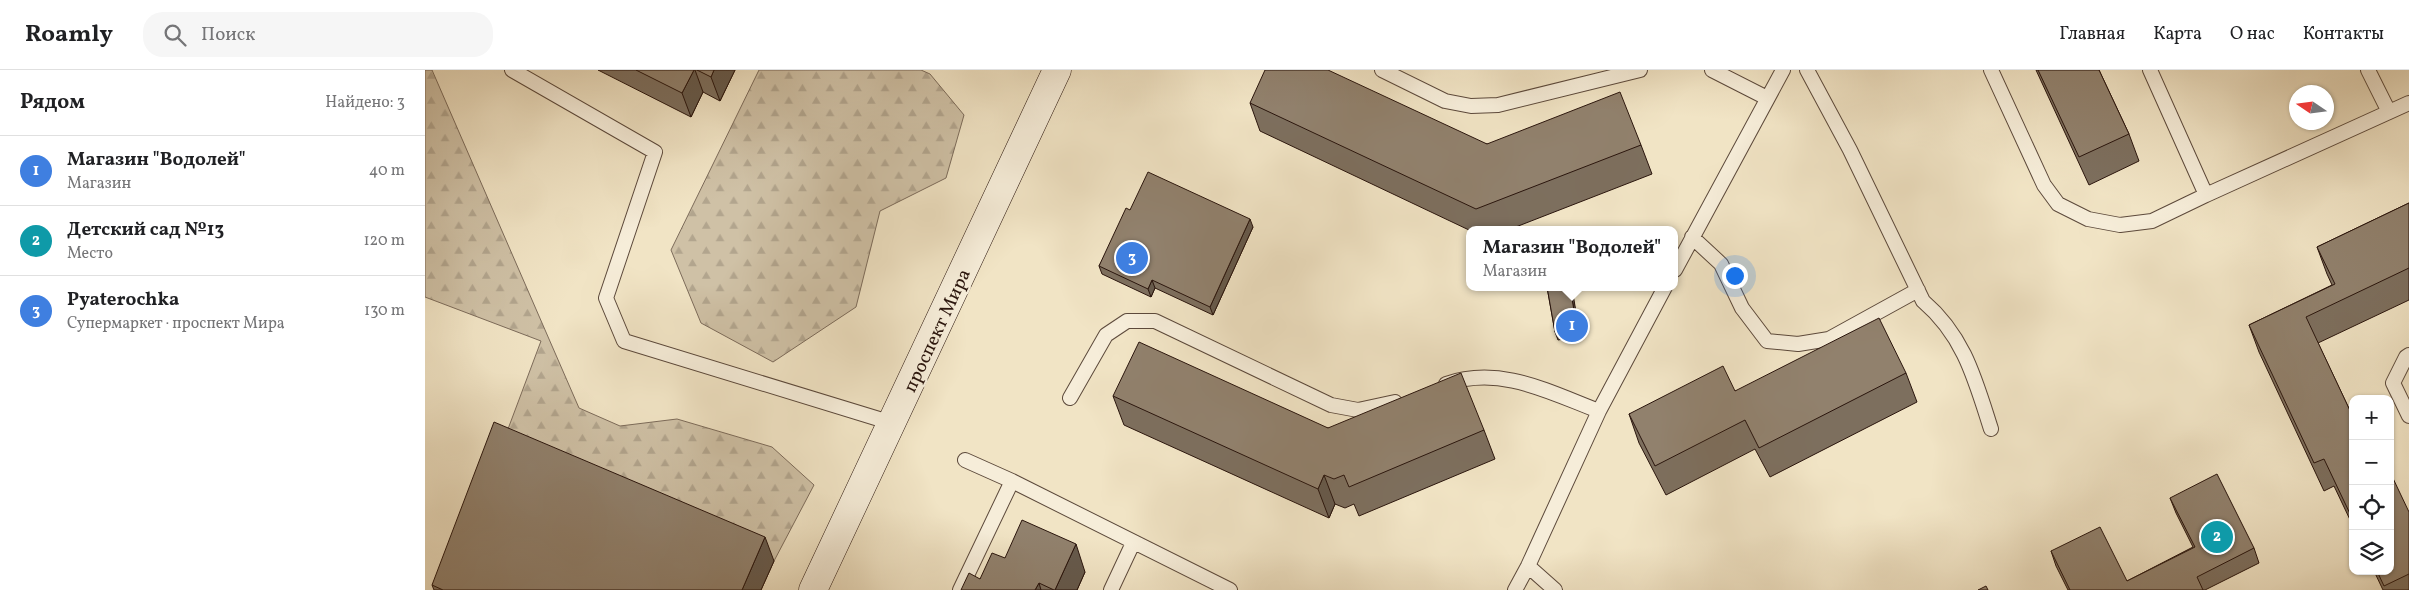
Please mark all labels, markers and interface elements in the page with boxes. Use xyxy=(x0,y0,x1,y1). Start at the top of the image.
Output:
search box xyxy=(143,12,493,57)
text: Roamly xyxy=(25,18,113,52)
icon: search xyxy=(161,21,189,49)
text: Поиск xyxy=(201,22,255,48)
text: Главная xyxy=(2059,22,2125,47)
text: Карта xyxy=(2153,22,2202,47)
text: О нас xyxy=(2230,22,2275,47)
text: Контакты xyxy=(2303,22,2384,47)
north arrow xyxy=(2289,85,2334,130)
text: Рядом xyxy=(20,88,85,117)
text: Найдено: 3 xyxy=(325,92,405,114)
text: Магазин "Водолей" xyxy=(67,147,246,173)
text: 1 xyxy=(33,160,39,182)
text: 40 m xyxy=(369,160,405,182)
text: Магазин xyxy=(67,173,131,195)
text: Детский сад №13 xyxy=(67,217,224,243)
popup xyxy=(1466,226,1678,291)
text: 2 xyxy=(32,230,40,252)
text: 120 m xyxy=(363,230,405,252)
text: Магазин "Водолей" xyxy=(1483,235,1661,261)
pin: 3 xyxy=(1116,239,1148,277)
text: Место xyxy=(67,243,113,265)
text: Магазин xyxy=(1483,261,1547,283)
your location xyxy=(1722,263,1748,289)
street label: проспект Мира xyxy=(898,265,978,397)
text: Pyaterochka xyxy=(67,287,179,313)
text: 3 xyxy=(32,300,40,322)
text: 130 m xyxy=(364,300,405,322)
pin: 1 xyxy=(1556,307,1588,345)
text: Супермаркет · проспект Мира xyxy=(67,313,285,335)
map controls xyxy=(2349,395,2394,575)
button: + xyxy=(2349,395,2394,440)
button: − xyxy=(2349,440,2394,485)
button: locate xyxy=(2349,485,2394,530)
pin: 2 xyxy=(2201,518,2233,556)
button: layers xyxy=(2349,530,2394,575)

